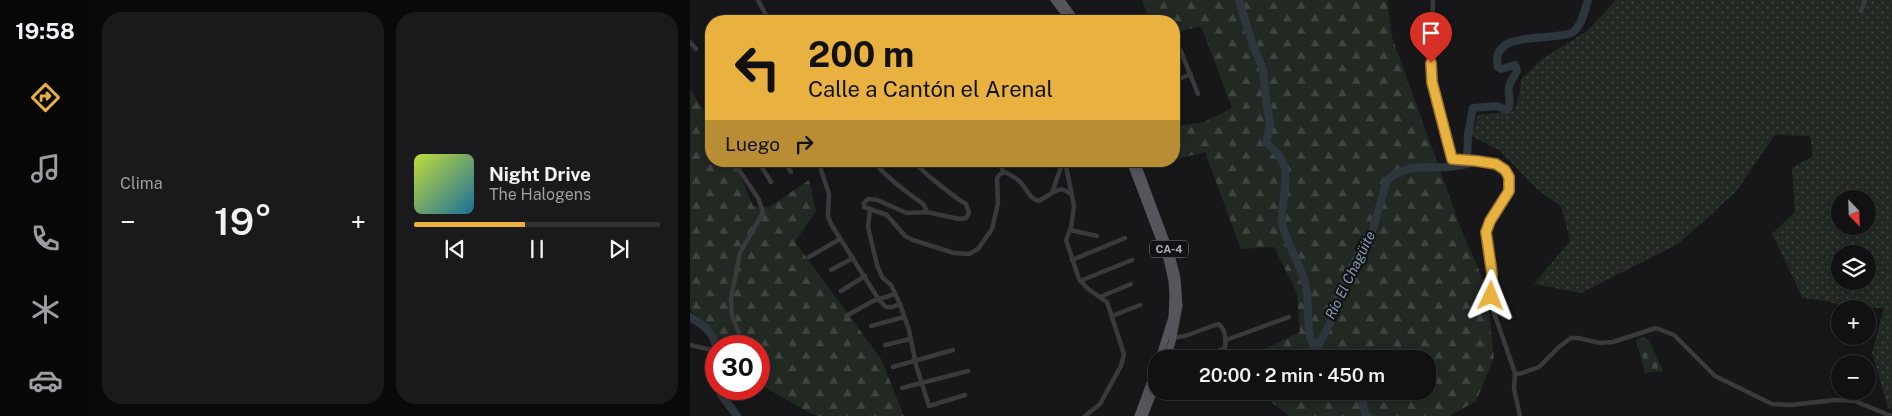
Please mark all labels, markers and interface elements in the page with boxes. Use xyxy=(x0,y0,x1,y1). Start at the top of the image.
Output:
pin xyxy=(1410,12,1452,63)
text: 19:58 xyxy=(15,18,75,44)
icon: arrive xyxy=(1417,19,1445,47)
text: 200 m xyxy=(808,34,914,75)
icon: left xyxy=(725,35,790,100)
text: Calle a Cantón el Arenal xyxy=(808,76,1053,102)
icon: directions xyxy=(28,80,63,115)
icon: right xyxy=(790,130,818,158)
text: Luego xyxy=(725,133,780,155)
icon: music xyxy=(28,151,63,186)
text: Night Drive xyxy=(489,163,591,185)
text: Clima xyxy=(120,174,163,193)
text: The Halogens xyxy=(489,185,591,204)
north arrow xyxy=(1831,190,1876,235)
map controls xyxy=(1831,190,1876,400)
text: 19° xyxy=(214,199,272,244)
text: − xyxy=(120,205,136,238)
text: + xyxy=(350,205,366,238)
icon: phone xyxy=(28,221,63,256)
water label: Río El Chagüite xyxy=(1322,228,1378,322)
icon: previous xyxy=(441,235,469,263)
icon: pause xyxy=(523,235,551,263)
icon: next xyxy=(605,235,633,263)
road number: CA-4 xyxy=(1150,240,1188,258)
button: layers xyxy=(1831,245,1876,290)
position arrow xyxy=(1464,269,1516,321)
icon: climate xyxy=(28,292,63,327)
button: + xyxy=(1831,300,1876,345)
speed limit sign: 30 xyxy=(705,335,770,400)
button: − xyxy=(1831,355,1876,400)
icon: car xyxy=(28,363,63,398)
text: 20:00 · 2 min · 450 m xyxy=(1199,364,1385,386)

